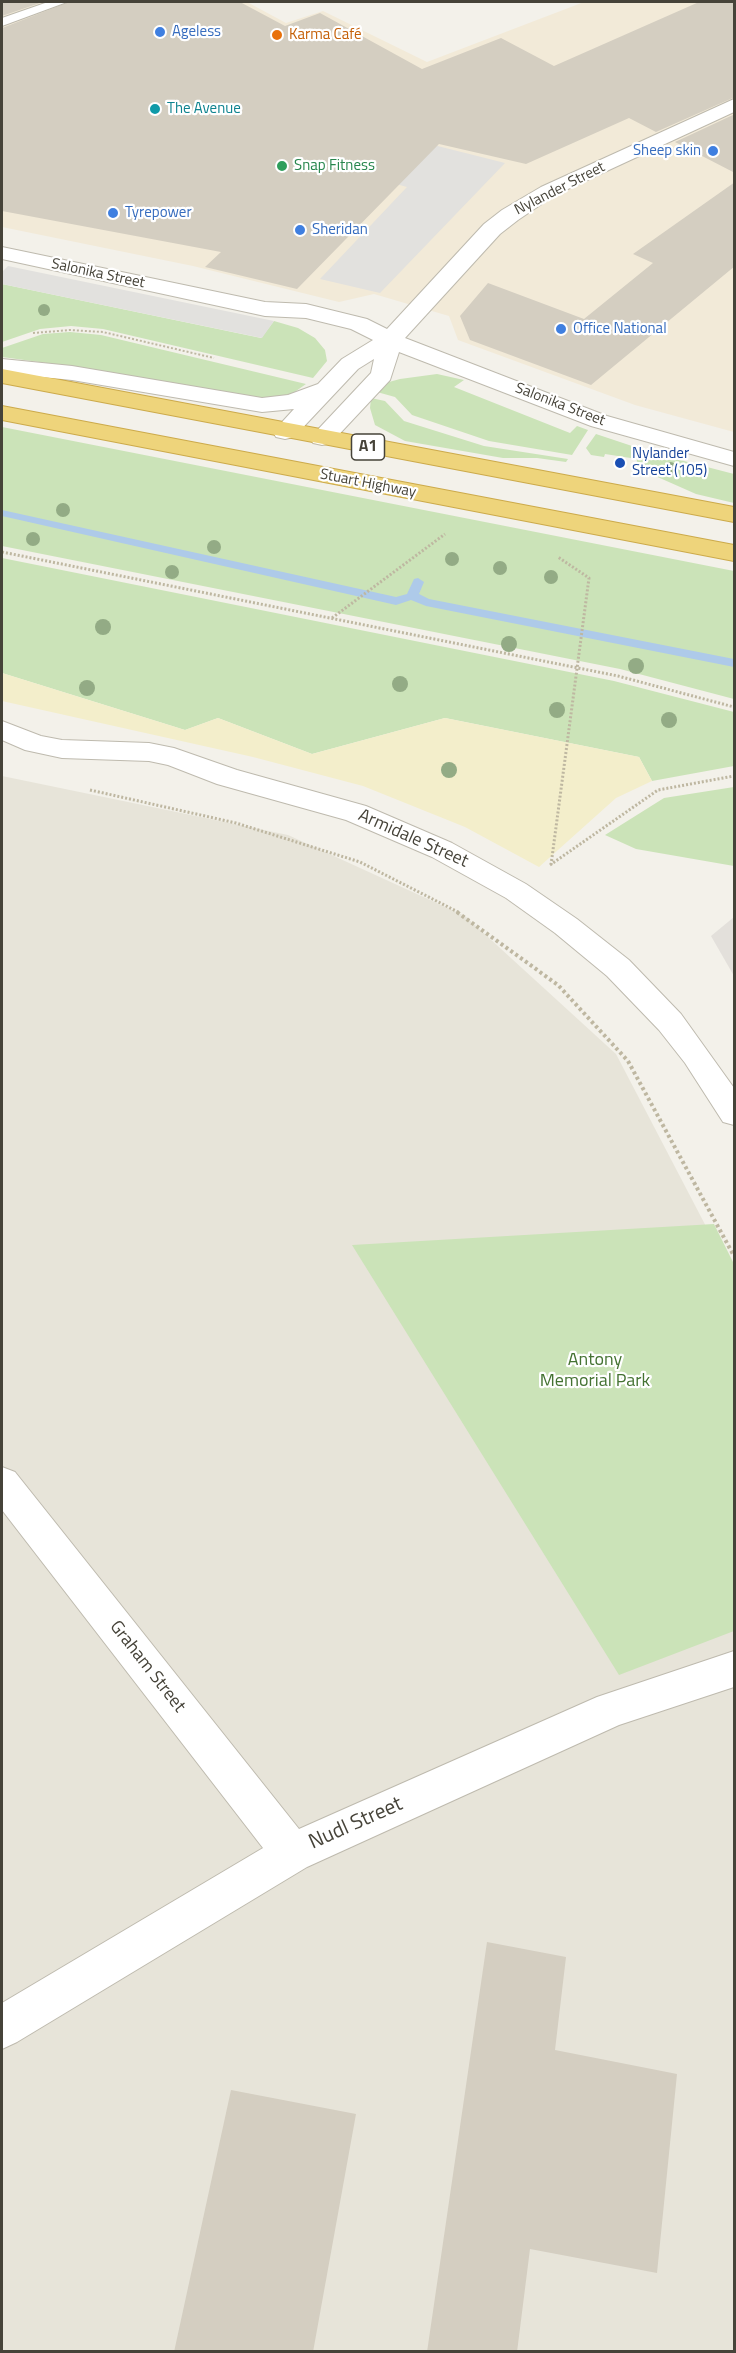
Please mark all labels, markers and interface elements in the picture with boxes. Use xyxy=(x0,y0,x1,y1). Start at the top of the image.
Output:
place label: Ageless xyxy=(172,23,221,41)
marker: Ageless xyxy=(153,25,167,39)
place label: Karma Café xyxy=(289,26,362,44)
marker: Karma Café xyxy=(270,28,284,42)
place label: The Avenue xyxy=(167,100,241,118)
marker: The Avenue xyxy=(148,102,162,116)
place label: Sheep skin xyxy=(633,142,701,160)
marker: Sheep skin xyxy=(706,144,720,158)
place label: Snap Fitness xyxy=(294,157,375,175)
street label: Nylander Street xyxy=(512,158,608,220)
marker: Snap Fitness xyxy=(275,159,289,173)
place label: Tyrepower xyxy=(125,204,192,222)
marker: Tyrepower xyxy=(106,206,120,220)
place label: Sheridan xyxy=(312,221,368,239)
marker: Sheridan xyxy=(293,223,307,237)
street label: Salonika Street xyxy=(50,255,146,293)
place label: Office National xyxy=(573,320,667,338)
marker: Office National xyxy=(554,322,568,336)
street label: Salonika Street xyxy=(512,380,608,430)
road number: A1 xyxy=(352,434,385,460)
place label: Nylander Street (105) xyxy=(632,445,707,480)
marker: Nylander Street (105) xyxy=(613,456,627,470)
street label: Stuart Highway xyxy=(318,466,418,502)
street label: Armidale Street xyxy=(355,805,471,873)
park label: Antony Memorial Park xyxy=(540,1350,650,1392)
street label: Graham Street xyxy=(104,1617,190,1717)
street label: Nudl Street xyxy=(305,1792,407,1856)

